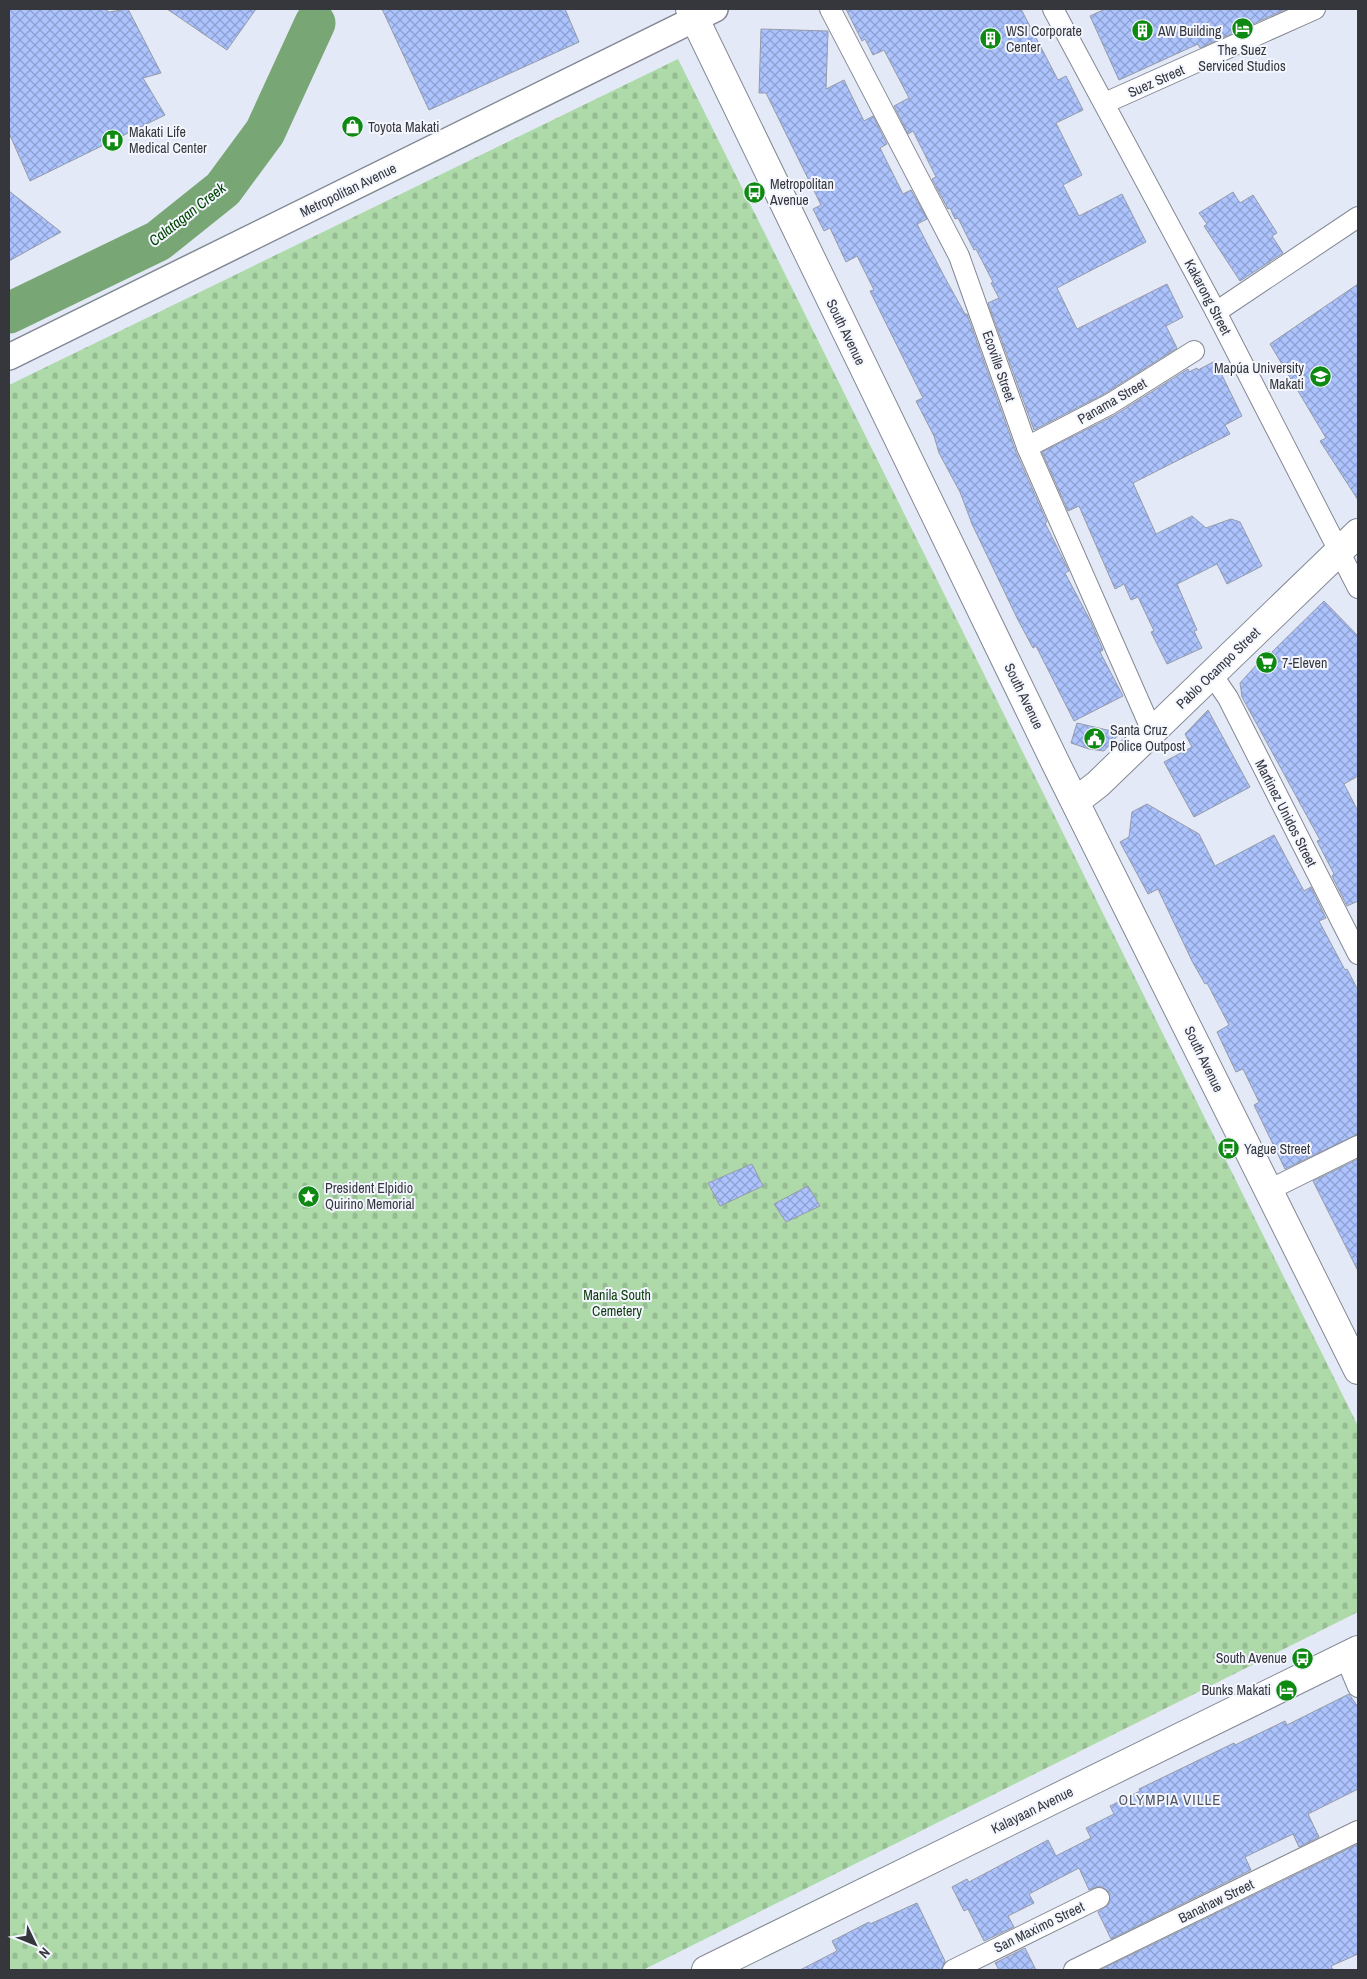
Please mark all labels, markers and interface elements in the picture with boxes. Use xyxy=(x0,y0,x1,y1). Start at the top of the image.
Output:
hotel icon: The Suez Serviced Studios xyxy=(1230,16,1254,40)
building icon: AW Building xyxy=(1130,19,1154,43)
place label: WSI Corporate Center xyxy=(1006,22,1082,56)
place label: AW Building xyxy=(1157,22,1222,40)
building icon: WSI Corporate Center xyxy=(978,27,1002,51)
place label: The Suez Serviced Studios xyxy=(1198,41,1286,75)
street label: Suez Street xyxy=(1125,61,1187,101)
shop icon: Toyota Makati xyxy=(340,115,364,139)
place label: Toyota Makati xyxy=(368,118,439,136)
place label: Makati Life Medical Center xyxy=(129,123,207,157)
hospital icon: Makati Life Medical Center xyxy=(101,128,125,152)
street label: Metropolitan Avenue xyxy=(297,159,399,221)
place label: Metropolitan Avenue xyxy=(769,175,834,209)
water label: Calatagan Creek xyxy=(144,177,230,251)
bus stop icon: Metropolitan Avenue xyxy=(742,180,766,204)
street label: Kakarong Street xyxy=(1181,256,1235,338)
street label: South Avenue xyxy=(822,296,870,368)
street label: Ecoville Street xyxy=(978,328,1020,404)
place label: Mapúa University Makati xyxy=(1214,359,1304,393)
school or university icon: Mapúa University Makati xyxy=(1308,364,1332,388)
street label: Panama Street xyxy=(1074,374,1150,428)
street label: Pablo Ocampo Street xyxy=(1172,623,1264,713)
supermarket icon: 7-Eleven xyxy=(1254,651,1278,675)
place label: 7-Eleven xyxy=(1282,654,1327,672)
street label: South Avenue xyxy=(1000,660,1048,732)
place label: Santa Cruz Police Outpost xyxy=(1110,721,1185,755)
public building icon: Santa Cruz Police Outpost xyxy=(1082,726,1106,750)
street label: Martinez Unidos Street xyxy=(1251,756,1321,870)
street label: South Avenue xyxy=(1180,1023,1228,1095)
bus stop icon: Yague Street xyxy=(1216,1137,1240,1161)
place label: Yague Street xyxy=(1244,1140,1310,1158)
place label: President Elpidio Quirino Memorial xyxy=(325,1179,414,1213)
place icon: President Elpidio Quirino Memorial xyxy=(297,1184,321,1208)
park label: Manila South Cemetery xyxy=(583,1286,651,1320)
bus stop icon: South Avenue xyxy=(1291,1646,1315,1670)
place label: South Avenue xyxy=(1216,1649,1287,1667)
hotel icon: Bunks Makati xyxy=(1275,1678,1299,1702)
place label: Bunks Makati xyxy=(1201,1681,1271,1699)
street label: Kalayaan Avenue xyxy=(988,1782,1076,1838)
district label: OLYMPIA VILLE xyxy=(1118,1789,1222,1810)
street label: Banahaw Street xyxy=(1175,1875,1257,1927)
street label: San Maximo Street xyxy=(991,1897,1087,1957)
north arrow xyxy=(10,1919,60,1969)
text: N xyxy=(35,1944,54,1962)

